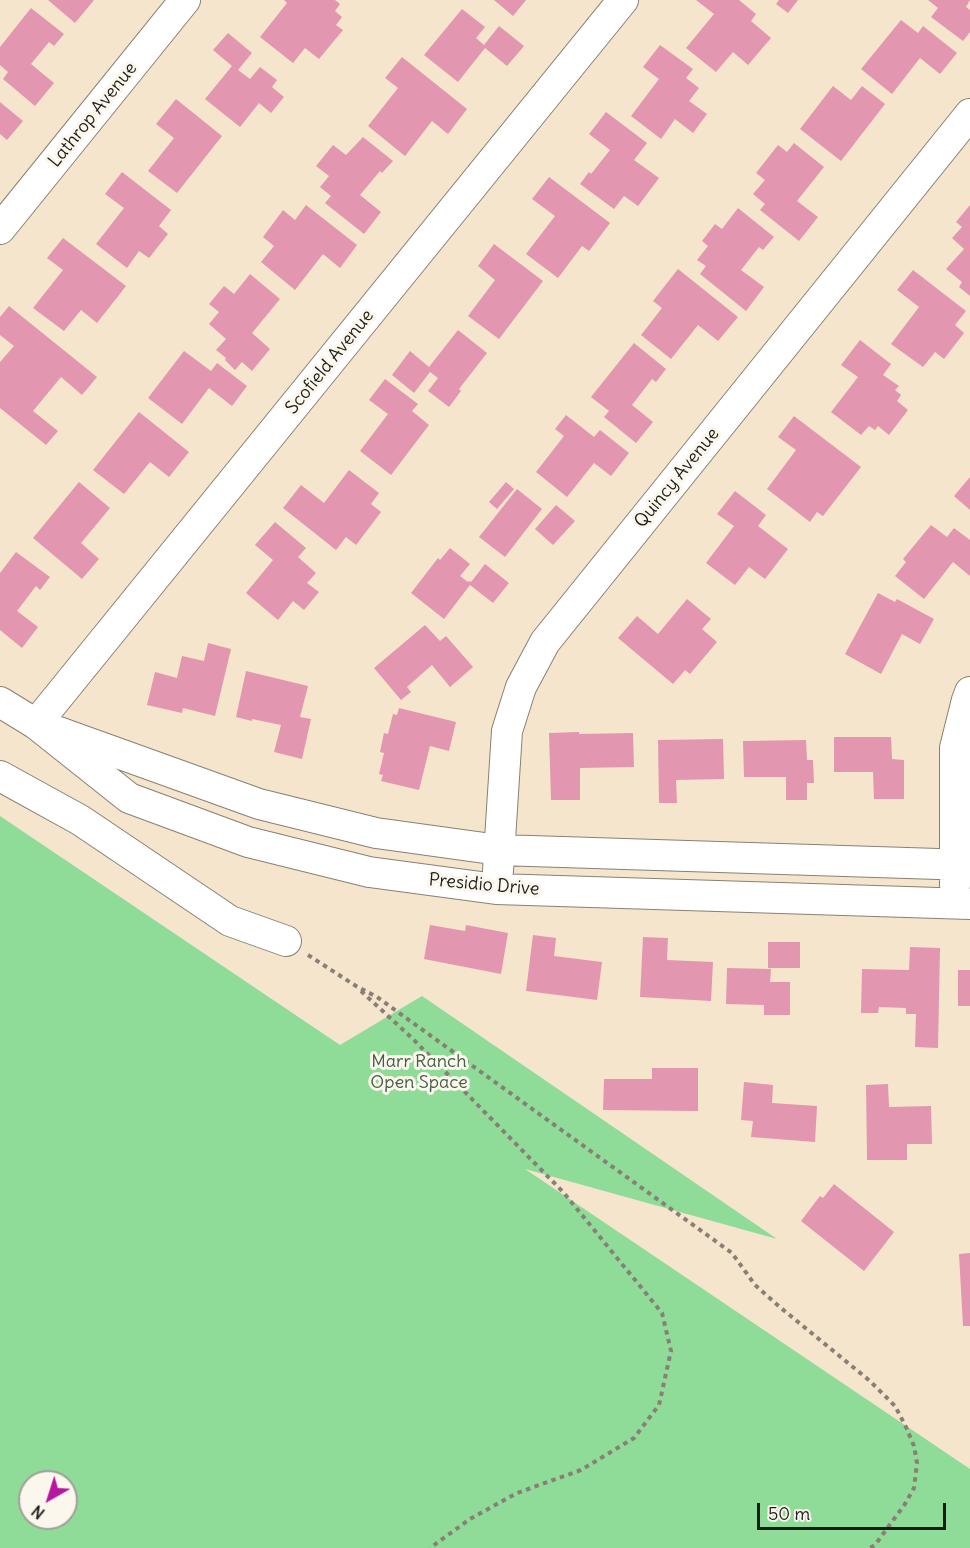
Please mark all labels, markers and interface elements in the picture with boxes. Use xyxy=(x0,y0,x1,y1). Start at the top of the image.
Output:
street label: Lathrop Avenue xyxy=(44,58,142,172)
street label: Scofield Avenue xyxy=(281,306,379,418)
street label: Quincy Avenue xyxy=(630,424,724,532)
street label: Presidio Drive xyxy=(428,869,540,901)
park label: Marr Ranch Open Space xyxy=(370,1051,468,1094)
north arrow xyxy=(18,1470,78,1530)
scale bar xyxy=(760,1491,949,1529)
text: N xyxy=(27,1501,49,1524)
text: 50 m xyxy=(768,1502,810,1525)

